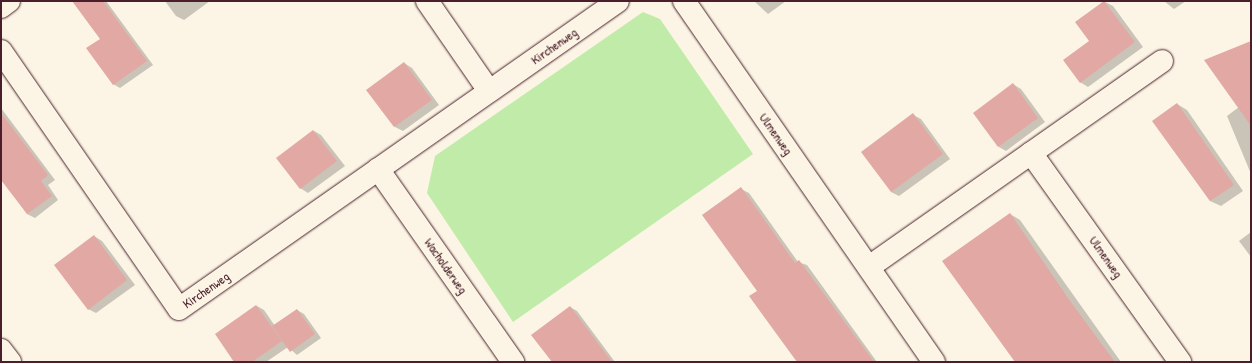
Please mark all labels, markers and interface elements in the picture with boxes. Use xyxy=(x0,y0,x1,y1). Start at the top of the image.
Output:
street label: Kirchenweg xyxy=(528,24,580,68)
street label: Ulmenweg xyxy=(756,110,796,158)
street label: Ulmenweg xyxy=(1086,233,1126,281)
street label: Wacholderweg xyxy=(421,235,471,297)
street label: Kirchenweg xyxy=(180,268,232,312)

